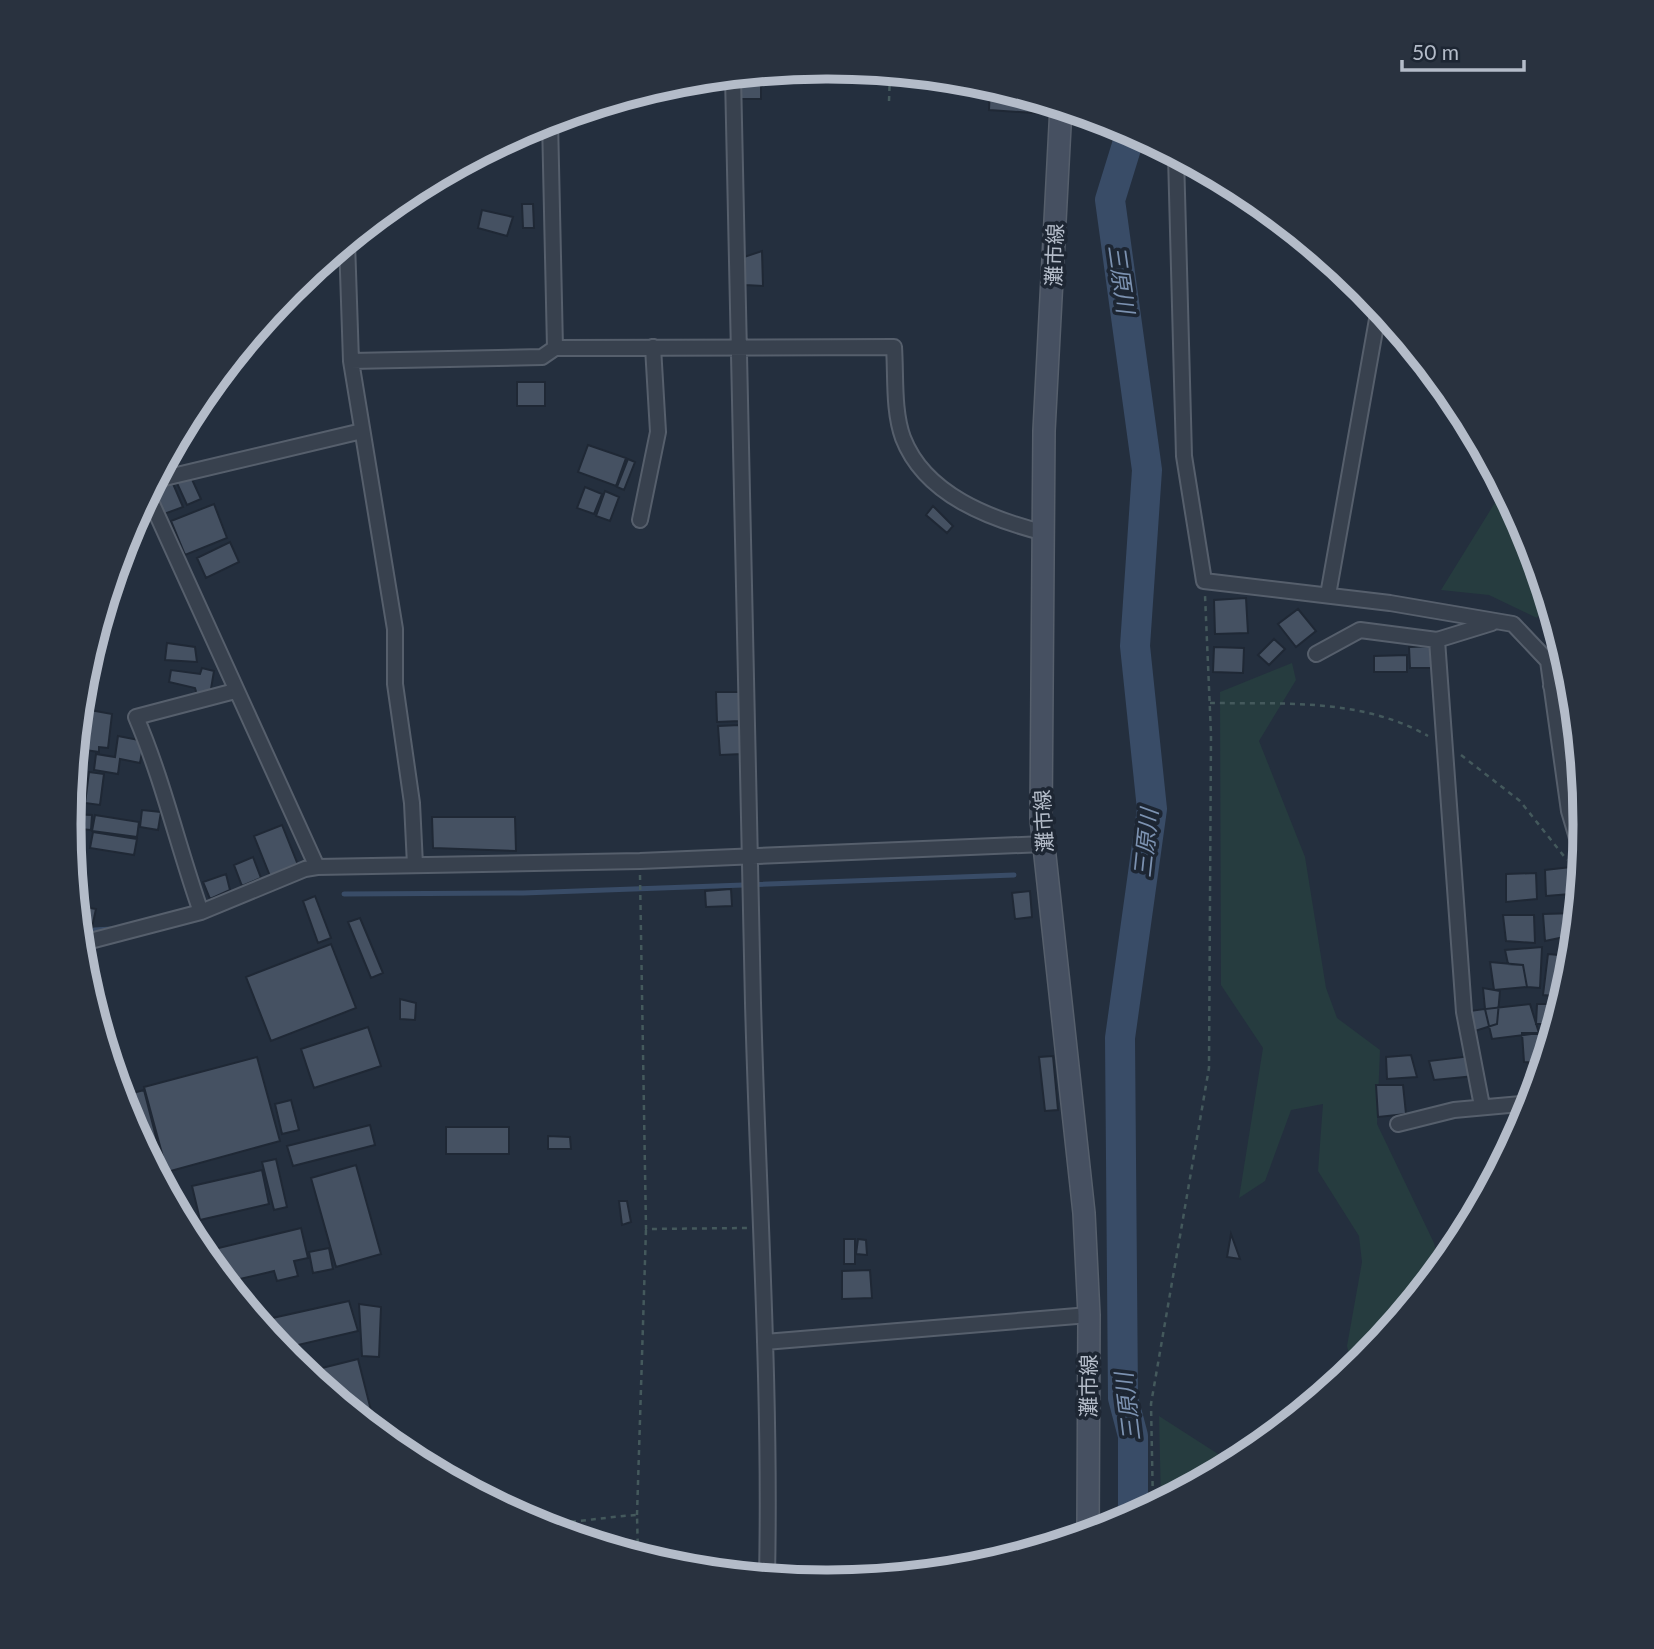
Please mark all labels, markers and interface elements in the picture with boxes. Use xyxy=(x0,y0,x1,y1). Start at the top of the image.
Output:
scale bar xyxy=(1402,28,1524,72)
text: 50 m xyxy=(1412,39,1459,64)
street label: 灘市線 xyxy=(1040,223,1067,287)
water label: 三原川 xyxy=(1103,243,1141,318)
street label: 灘市線 xyxy=(1028,789,1057,853)
water label: 三原川 xyxy=(1127,804,1163,879)
street label: 灘市線 xyxy=(1075,1355,1100,1418)
water label: 三原川 xyxy=(1109,1368,1145,1443)

